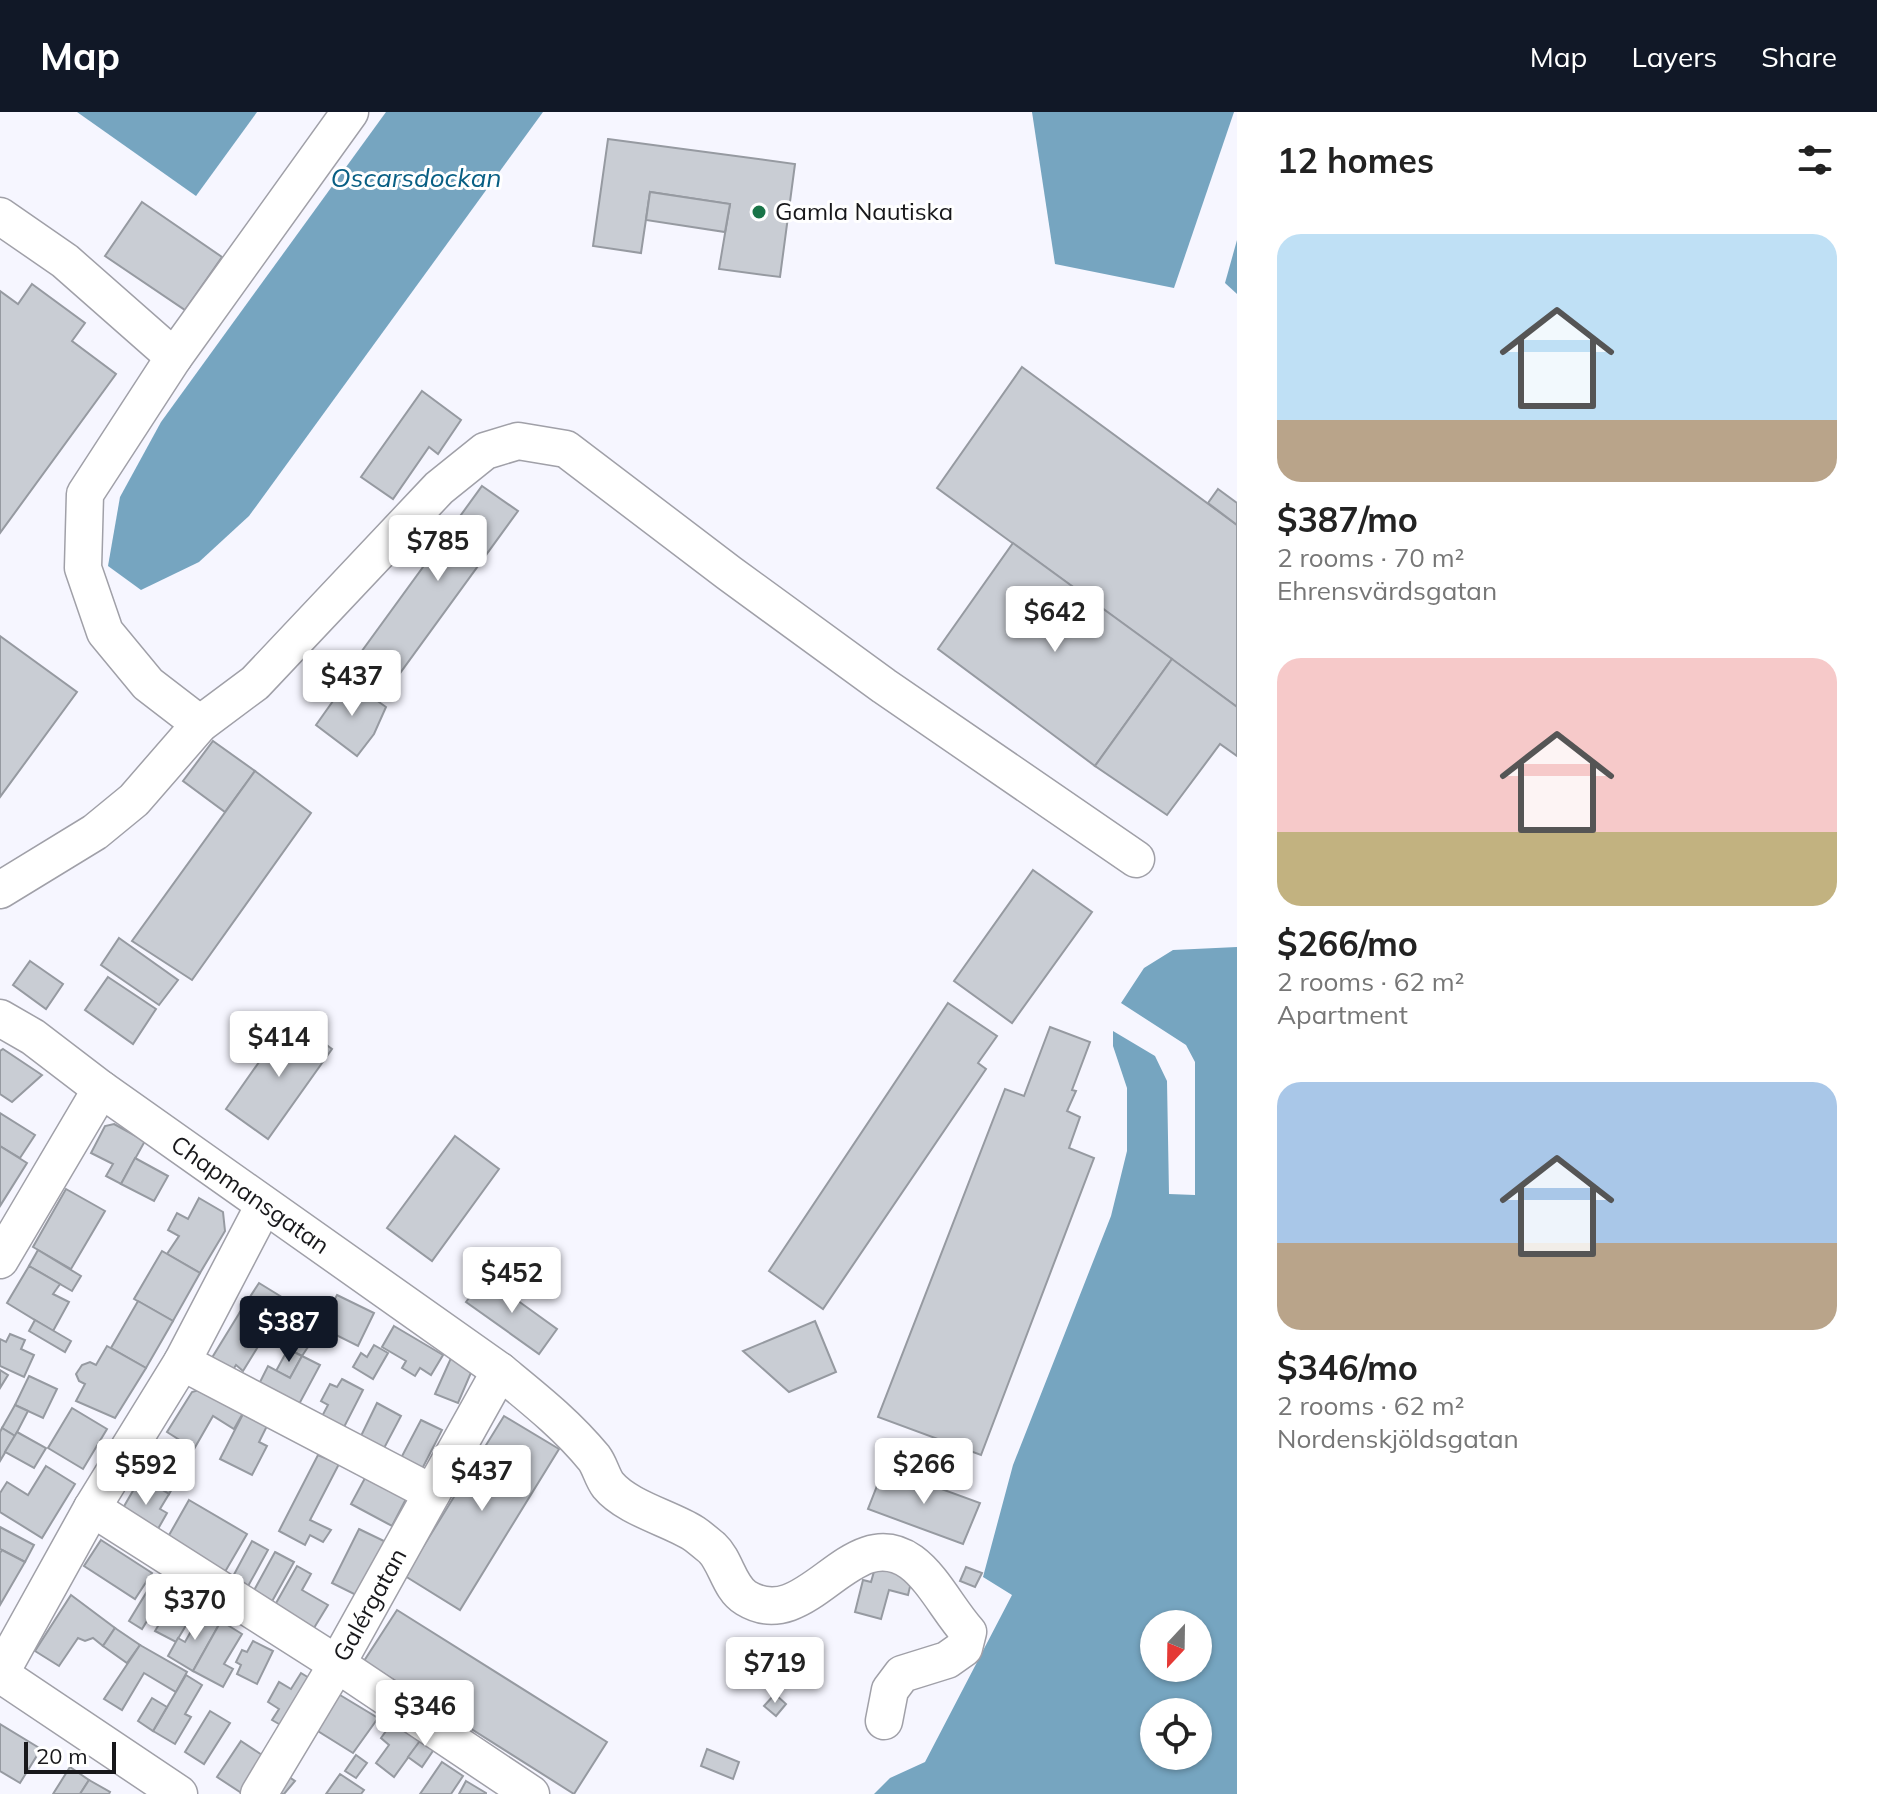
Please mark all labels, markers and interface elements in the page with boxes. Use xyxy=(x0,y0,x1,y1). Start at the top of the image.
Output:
text: Map xyxy=(40,32,120,80)
text: Map xyxy=(1530,39,1587,74)
text: Layers xyxy=(1631,39,1717,74)
text: Share xyxy=(1761,39,1837,74)
icon: filters xyxy=(1793,138,1837,182)
text: 12 homes xyxy=(1277,139,1434,182)
water label: Oscarsdockan xyxy=(331,161,501,194)
place label: Gamla Nautiska xyxy=(775,196,953,226)
marker: Gamla Nautiska xyxy=(750,203,768,221)
icon: home xyxy=(1485,286,1629,430)
text: $387/mo xyxy=(1277,498,1418,541)
pin: $785 xyxy=(391,515,485,583)
text: $785 xyxy=(407,524,469,557)
text: 2 rooms · 70 m² xyxy=(1277,541,1464,574)
text: Ehrensvärdsgatan xyxy=(1277,574,1497,607)
pin: $642 xyxy=(1008,586,1102,654)
text: $642 xyxy=(1024,595,1086,628)
pin: $437 xyxy=(305,650,399,718)
text: $437 xyxy=(321,659,383,692)
icon: home xyxy=(1485,710,1629,854)
text: $266/mo xyxy=(1277,922,1418,965)
text: 2 rooms · 62 m² xyxy=(1277,965,1464,998)
text: Apartment xyxy=(1277,998,1408,1031)
pin: $414 xyxy=(232,1011,326,1079)
text: $414 xyxy=(248,1020,310,1053)
street label: Chapmansgatan xyxy=(166,1128,336,1260)
icon: home xyxy=(1485,1134,1629,1278)
pin: $452 xyxy=(465,1247,559,1315)
text: $452 xyxy=(481,1256,543,1289)
pin: $387 xyxy=(242,1296,336,1364)
text: $387 xyxy=(258,1305,320,1338)
text: $346/mo xyxy=(1277,1346,1418,1389)
text: 2 rooms · 62 m² xyxy=(1277,1389,1464,1422)
text: Nordenskjöldsgatan xyxy=(1277,1422,1519,1455)
pin: $266 xyxy=(877,1438,971,1506)
pin: $592 xyxy=(99,1439,193,1507)
pin: $437 xyxy=(435,1445,529,1513)
text: $266 xyxy=(893,1447,955,1480)
text: $592 xyxy=(115,1448,177,1481)
text: $437 xyxy=(451,1454,513,1487)
street label: Galérgatan xyxy=(326,1543,413,1666)
pin: $370 xyxy=(148,1574,242,1642)
text: $370 xyxy=(164,1583,226,1616)
north arrow xyxy=(1140,1610,1212,1682)
map controls xyxy=(1140,1610,1212,1770)
pin: $719 xyxy=(728,1637,822,1705)
text: $719 xyxy=(744,1646,806,1679)
pin: $346 xyxy=(378,1680,472,1748)
text: $346 xyxy=(394,1689,456,1722)
button: locate xyxy=(1140,1698,1212,1770)
scale bar xyxy=(24,1738,116,1774)
text: 20 m xyxy=(36,1742,87,1770)

